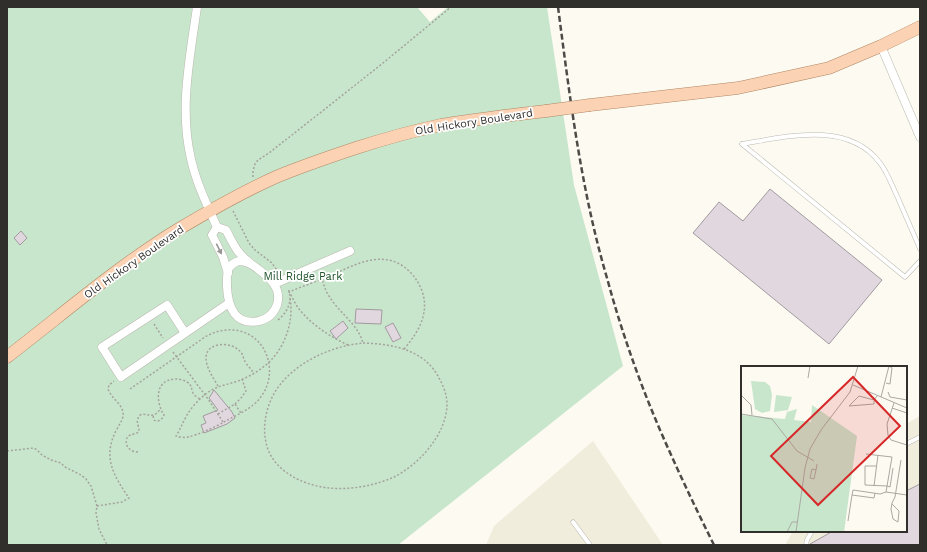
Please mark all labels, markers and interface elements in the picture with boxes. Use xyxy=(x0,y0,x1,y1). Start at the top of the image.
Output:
street label: Old Hickory Boulevard xyxy=(414,106,534,138)
street label: Old Hickory Boulevard xyxy=(82,223,186,301)
one-way arrow xyxy=(216,243,222,255)
park label: Mill Ridge Park xyxy=(263,270,343,283)
inset map xyxy=(741,366,907,532)

